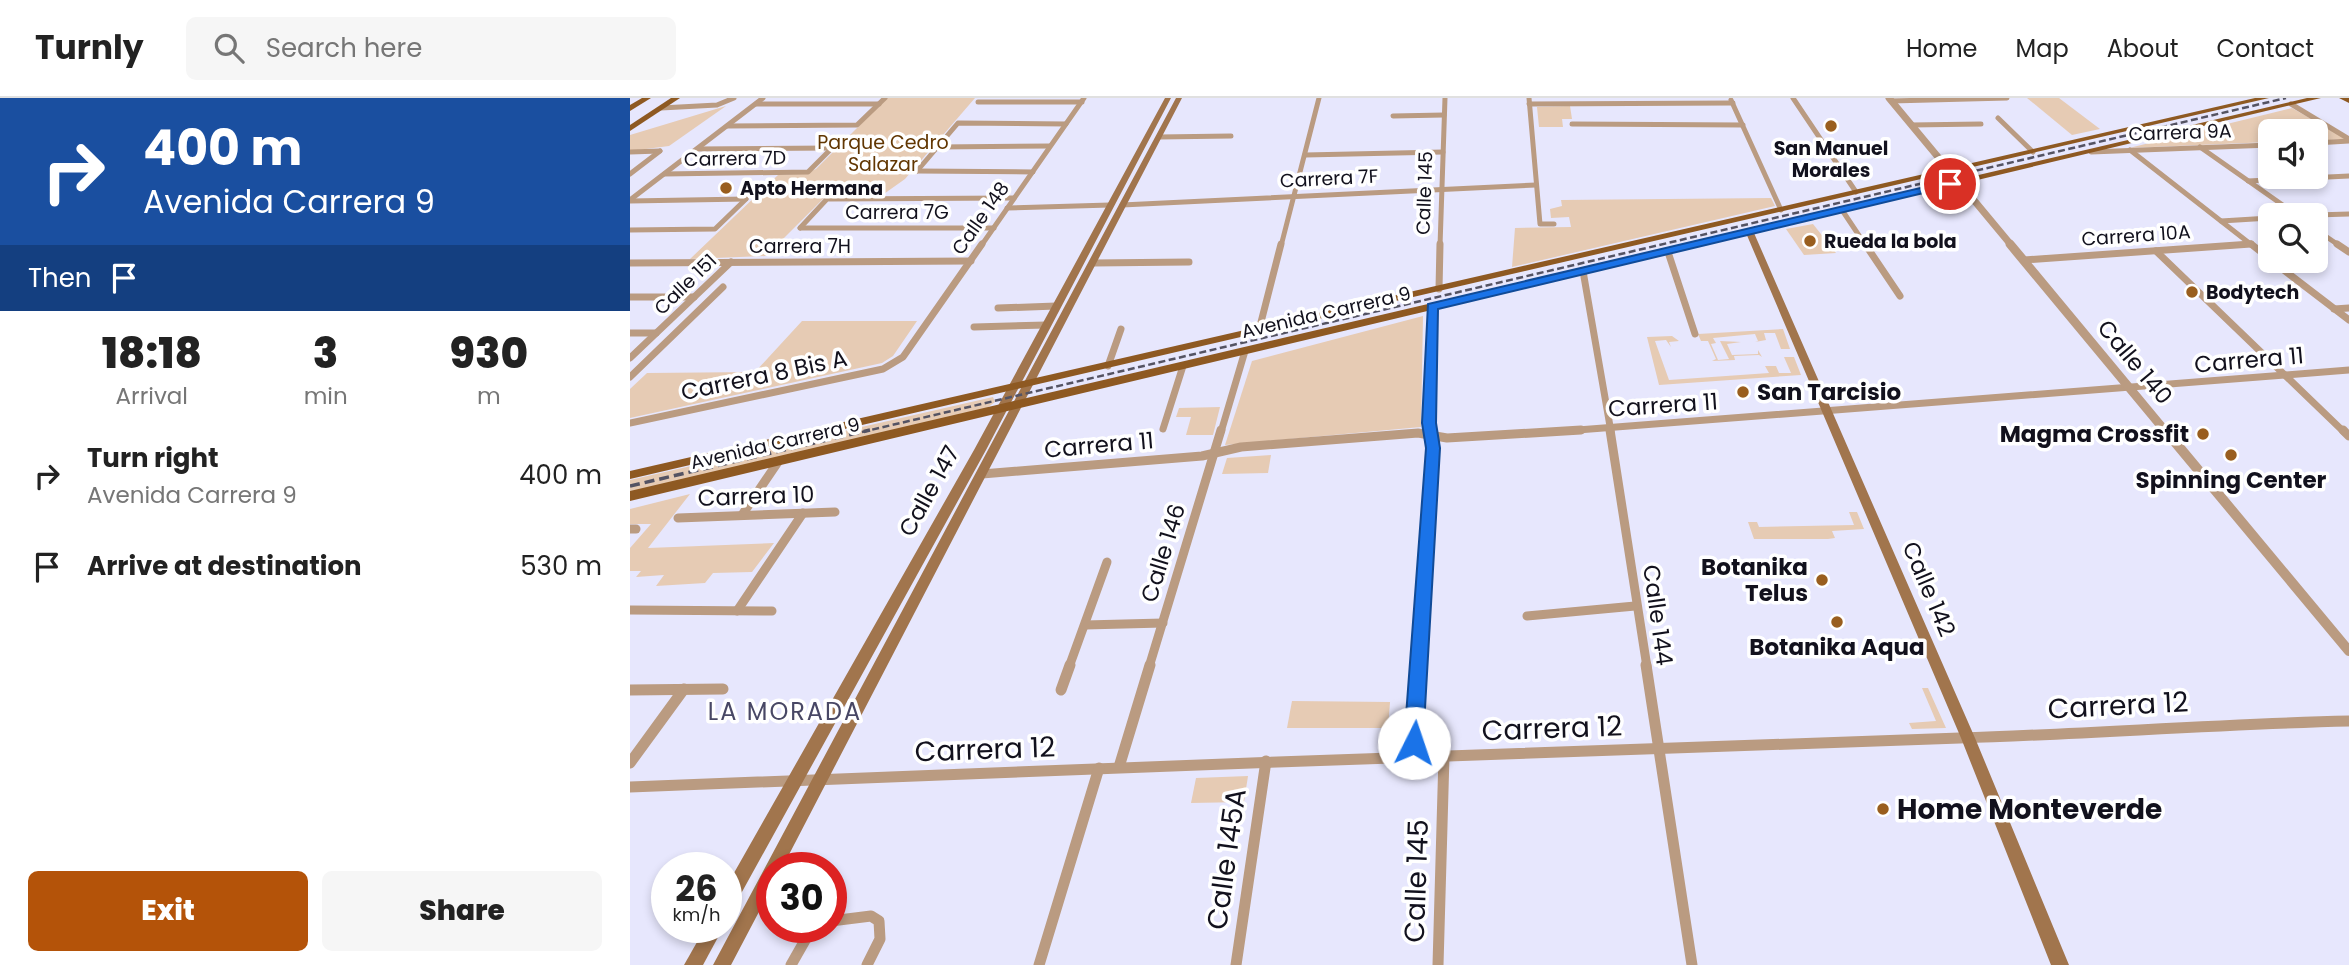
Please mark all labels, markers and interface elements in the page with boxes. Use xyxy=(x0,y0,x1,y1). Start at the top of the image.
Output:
search box xyxy=(186,17,676,80)
text: Turnly xyxy=(35,24,144,71)
icon: search xyxy=(210,29,248,67)
text: Search here xyxy=(266,30,422,66)
text: Home xyxy=(1906,32,1978,65)
text: Map xyxy=(2016,32,2069,65)
text: About xyxy=(2107,32,2178,65)
text: Contact xyxy=(2216,32,2314,65)
text: 400 m xyxy=(143,114,302,182)
street label: Carrera 9A xyxy=(2128,117,2232,148)
marker: San Manuel Morales xyxy=(1823,118,1839,134)
map controls xyxy=(2258,119,2328,273)
button: sound xyxy=(2258,119,2328,189)
icon: right xyxy=(28,126,119,217)
park label: Parque Cedro Salazar xyxy=(817,129,949,178)
place label: San Manuel Morales xyxy=(1774,135,1888,184)
street label: Carrera 7D xyxy=(684,144,786,173)
street label: Calle 145 xyxy=(1410,151,1439,235)
pin xyxy=(1920,154,1980,214)
street label: Carrera 7F xyxy=(1279,162,1379,195)
icon: arrive xyxy=(1931,165,1969,203)
place label: Apto Hermana xyxy=(740,175,883,202)
street label: Calle 148 xyxy=(945,176,1015,260)
text: Avenida Carrera 9 xyxy=(143,179,435,224)
marker: Apto Hermana xyxy=(718,180,734,196)
street label: Carrera 7G xyxy=(845,199,949,226)
button: search xyxy=(2258,203,2328,273)
street label: Carrera 10A xyxy=(2081,218,2192,253)
place label: Rueda la bola xyxy=(1824,228,1957,255)
street label: Carrera 7H xyxy=(749,233,851,260)
marker: Rueda la bola xyxy=(1802,233,1818,249)
street label: Calle 151 xyxy=(648,248,723,321)
icon: arrive xyxy=(105,259,143,297)
text: Then xyxy=(28,260,91,296)
place label: Bodytech xyxy=(2206,279,2299,306)
street label: Avenida Carrera 9 xyxy=(1239,280,1414,345)
marker: Bodytech xyxy=(2184,284,2200,300)
street label: Calle 140 xyxy=(2090,313,2180,411)
text: 18:18 xyxy=(102,324,202,383)
text: 3 xyxy=(313,324,338,383)
text: 930 xyxy=(450,324,528,383)
street label: Carrera 11 xyxy=(2193,339,2305,381)
street label: Carrera 8 Bis A xyxy=(678,342,850,408)
place label: San Tarcisio xyxy=(1757,376,1901,408)
text: Arrival xyxy=(116,380,188,412)
text: min xyxy=(304,380,348,412)
text: m xyxy=(477,380,501,412)
marker: San Tarcisio xyxy=(1735,384,1751,400)
street label: Carrera 11 xyxy=(1607,385,1719,425)
street label: Avenida Carrera 9 xyxy=(688,411,863,476)
place label: Magma Crossfit xyxy=(2000,418,2189,450)
street label: Carrera 11 xyxy=(1043,424,1155,466)
marker: Magma Crossfit xyxy=(2195,426,2211,442)
text: Turn right xyxy=(87,440,219,476)
street label: Calle 147 xyxy=(891,440,967,542)
marker: Spinning Center xyxy=(2223,447,2239,463)
icon: right xyxy=(28,457,66,495)
text: 400 m xyxy=(519,457,602,493)
place label: Spinning Center xyxy=(2136,464,2327,496)
street label: Carrera 10 xyxy=(697,478,815,514)
text: Avenida Carrera 9 xyxy=(87,479,297,511)
street label: Calle 146 xyxy=(1133,500,1193,606)
street label: Calle 142 xyxy=(1895,537,1963,641)
icon: arrive xyxy=(28,548,66,586)
text: Arrive at destination xyxy=(87,548,362,584)
text: 530 m xyxy=(520,548,602,584)
place label: Botanika Telus xyxy=(1701,551,1808,609)
street label: Calle 144 xyxy=(1635,563,1681,667)
marker: Botanika Telus xyxy=(1814,572,1830,588)
marker: Botanika Aqua xyxy=(1829,614,1845,630)
place label: Botanika Aqua xyxy=(1749,631,1925,663)
street label: Carrera 12 xyxy=(2047,682,2189,729)
district label: LA MORADA xyxy=(708,695,862,728)
position arrow xyxy=(1377,706,1451,780)
street label: Carrera 12 xyxy=(1481,707,1623,750)
street label: Carrera 12 xyxy=(914,728,1056,771)
street label: Calle 145A xyxy=(1197,786,1256,932)
place label: Home Monteverde xyxy=(1897,790,2162,829)
marker: Home Monteverde xyxy=(1875,801,1891,817)
street label: Calle 145 xyxy=(1395,819,1438,943)
speed limit sign: 30 xyxy=(756,852,847,943)
text: 26 xyxy=(675,864,718,913)
button: Exit xyxy=(28,871,308,951)
button: Share xyxy=(322,871,602,951)
text: km/h xyxy=(673,902,720,927)

